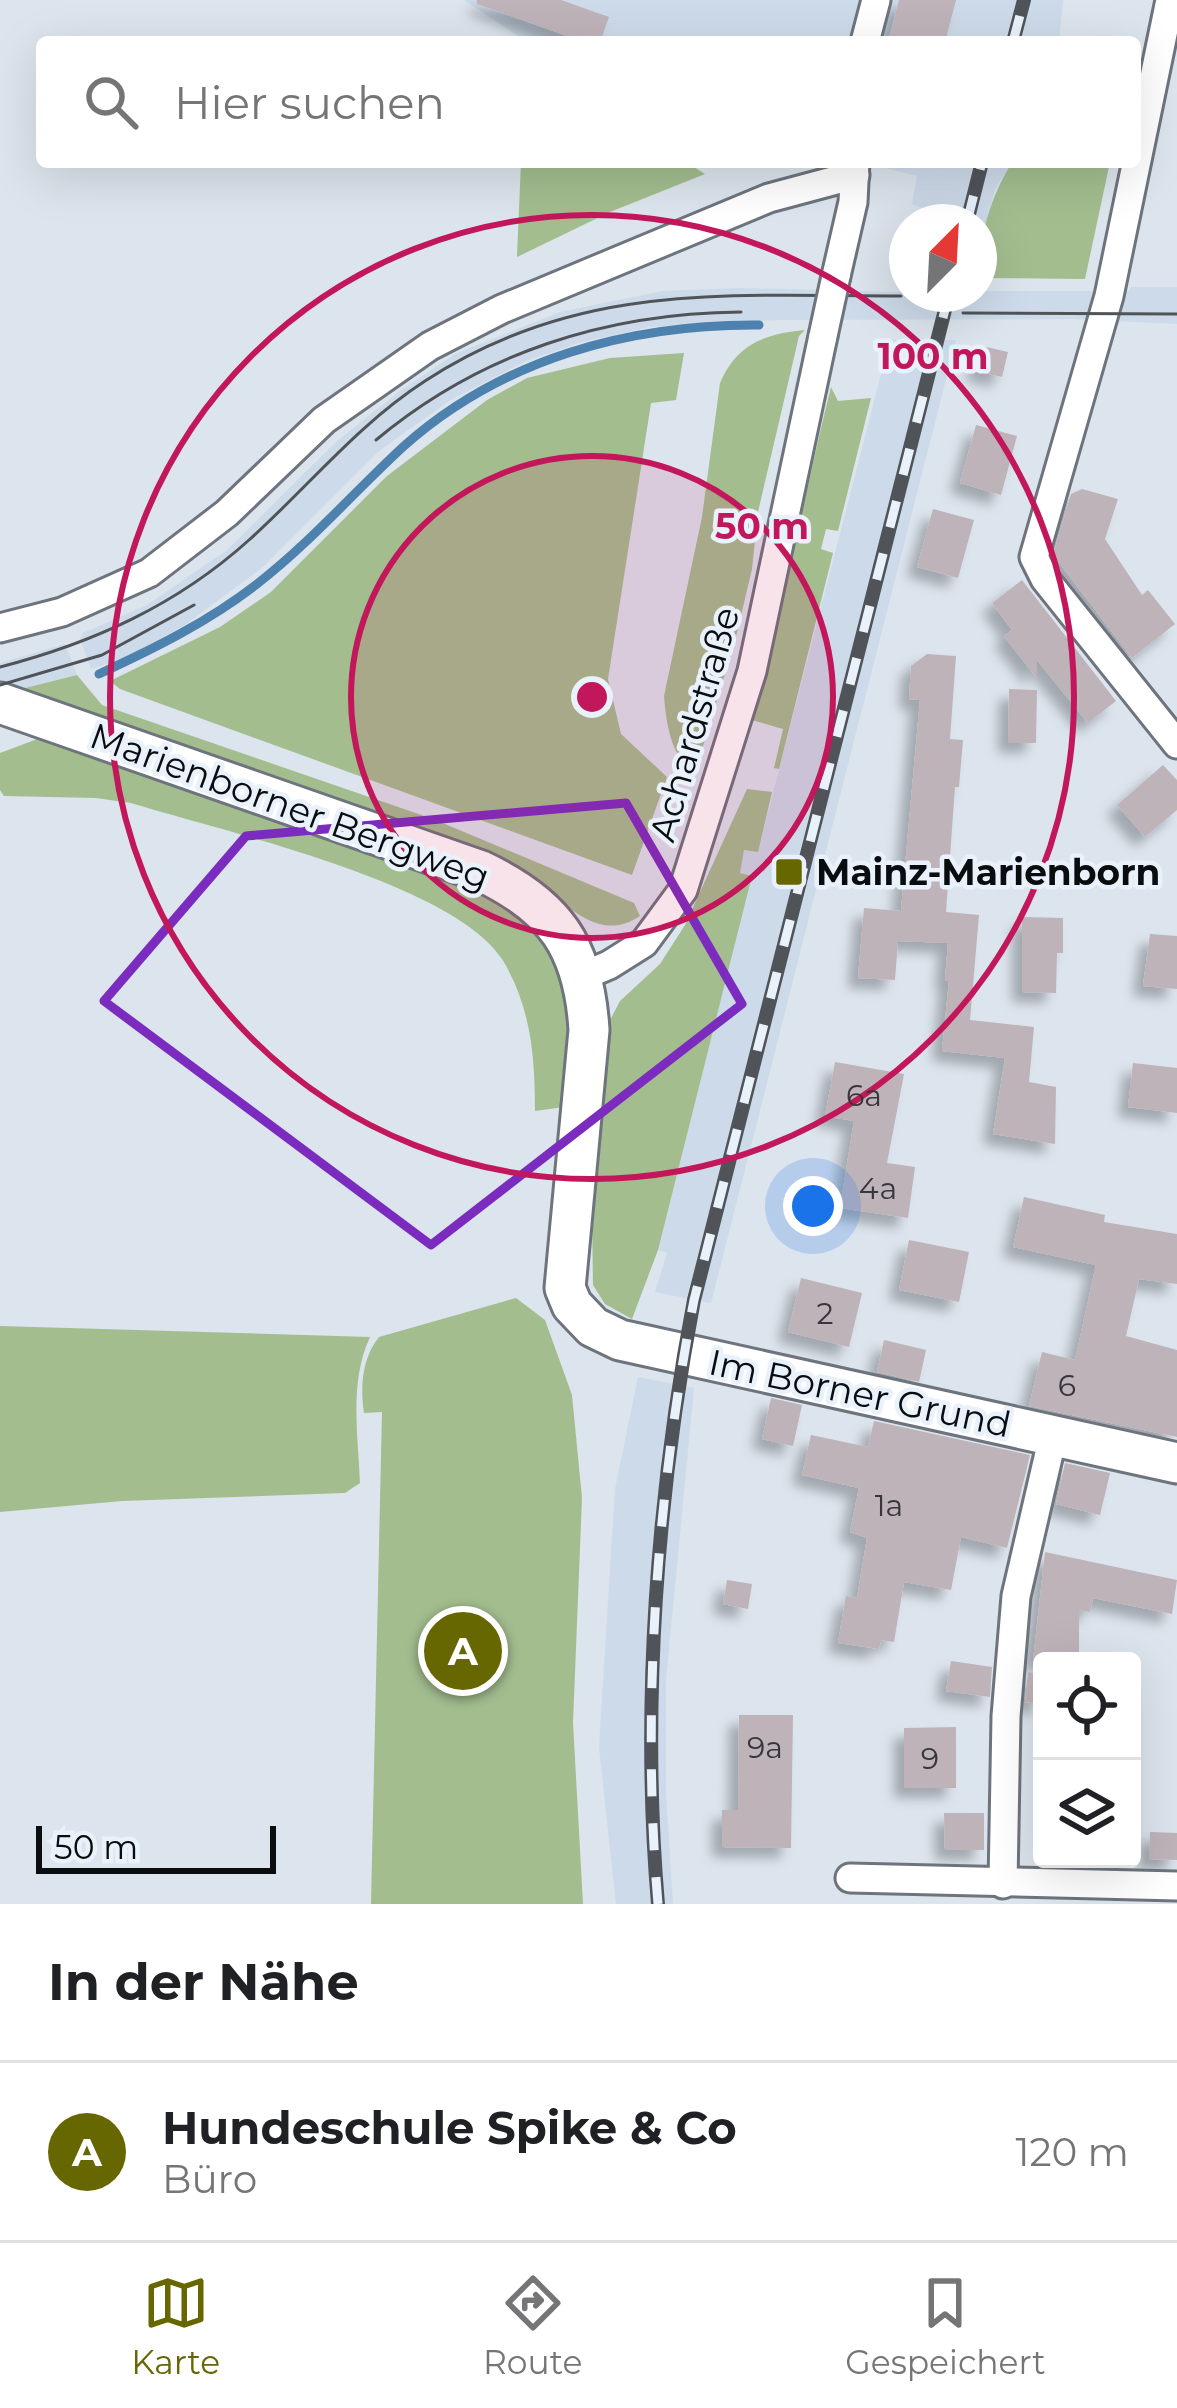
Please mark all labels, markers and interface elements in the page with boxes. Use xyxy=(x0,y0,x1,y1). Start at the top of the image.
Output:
search box xyxy=(36,36,1141,168)
icon: search xyxy=(78,69,144,135)
text: Hier suchen xyxy=(174,75,445,130)
north arrow xyxy=(889,204,997,312)
text: 100 m xyxy=(878,334,988,378)
text: 50 m xyxy=(715,504,809,548)
street label: Achardstraße xyxy=(640,602,748,846)
centre of rings xyxy=(571,676,613,718)
street label: Marienborner Bergweg xyxy=(84,713,496,899)
place label: Mainz-Marienborn xyxy=(816,850,1160,894)
marker: Mainz-Marienborn xyxy=(773,856,805,888)
house number: 6a xyxy=(846,1077,882,1114)
house number: 4a xyxy=(859,1170,897,1207)
your location xyxy=(783,1176,843,1236)
house number: 2 xyxy=(816,1295,834,1332)
street label: Im Borner Grund xyxy=(705,1340,1015,1446)
house number: 6 xyxy=(1058,1367,1076,1404)
house number: 1a xyxy=(875,1487,903,1524)
pin: A xyxy=(424,1606,502,1696)
map controls xyxy=(1033,1652,1141,1868)
button: locate xyxy=(1033,1652,1141,1760)
house number: 9a xyxy=(747,1729,783,1766)
house number: 9 xyxy=(921,1740,939,1777)
button: layers xyxy=(1033,1760,1141,1868)
scale bar xyxy=(36,1820,276,1873)
text: 50 m xyxy=(54,1827,138,1867)
text: In der Nähe xyxy=(48,1951,359,2013)
text: Hundeschule Spike & Co xyxy=(162,2100,737,2155)
text: A xyxy=(72,2128,102,2176)
text: 120 m xyxy=(1015,2128,1129,2176)
text: Büro xyxy=(162,2155,257,2203)
tab: Karte xyxy=(131,2270,220,2382)
tab: Route xyxy=(483,2270,582,2382)
tab: Gespeichert xyxy=(845,2270,1046,2382)

